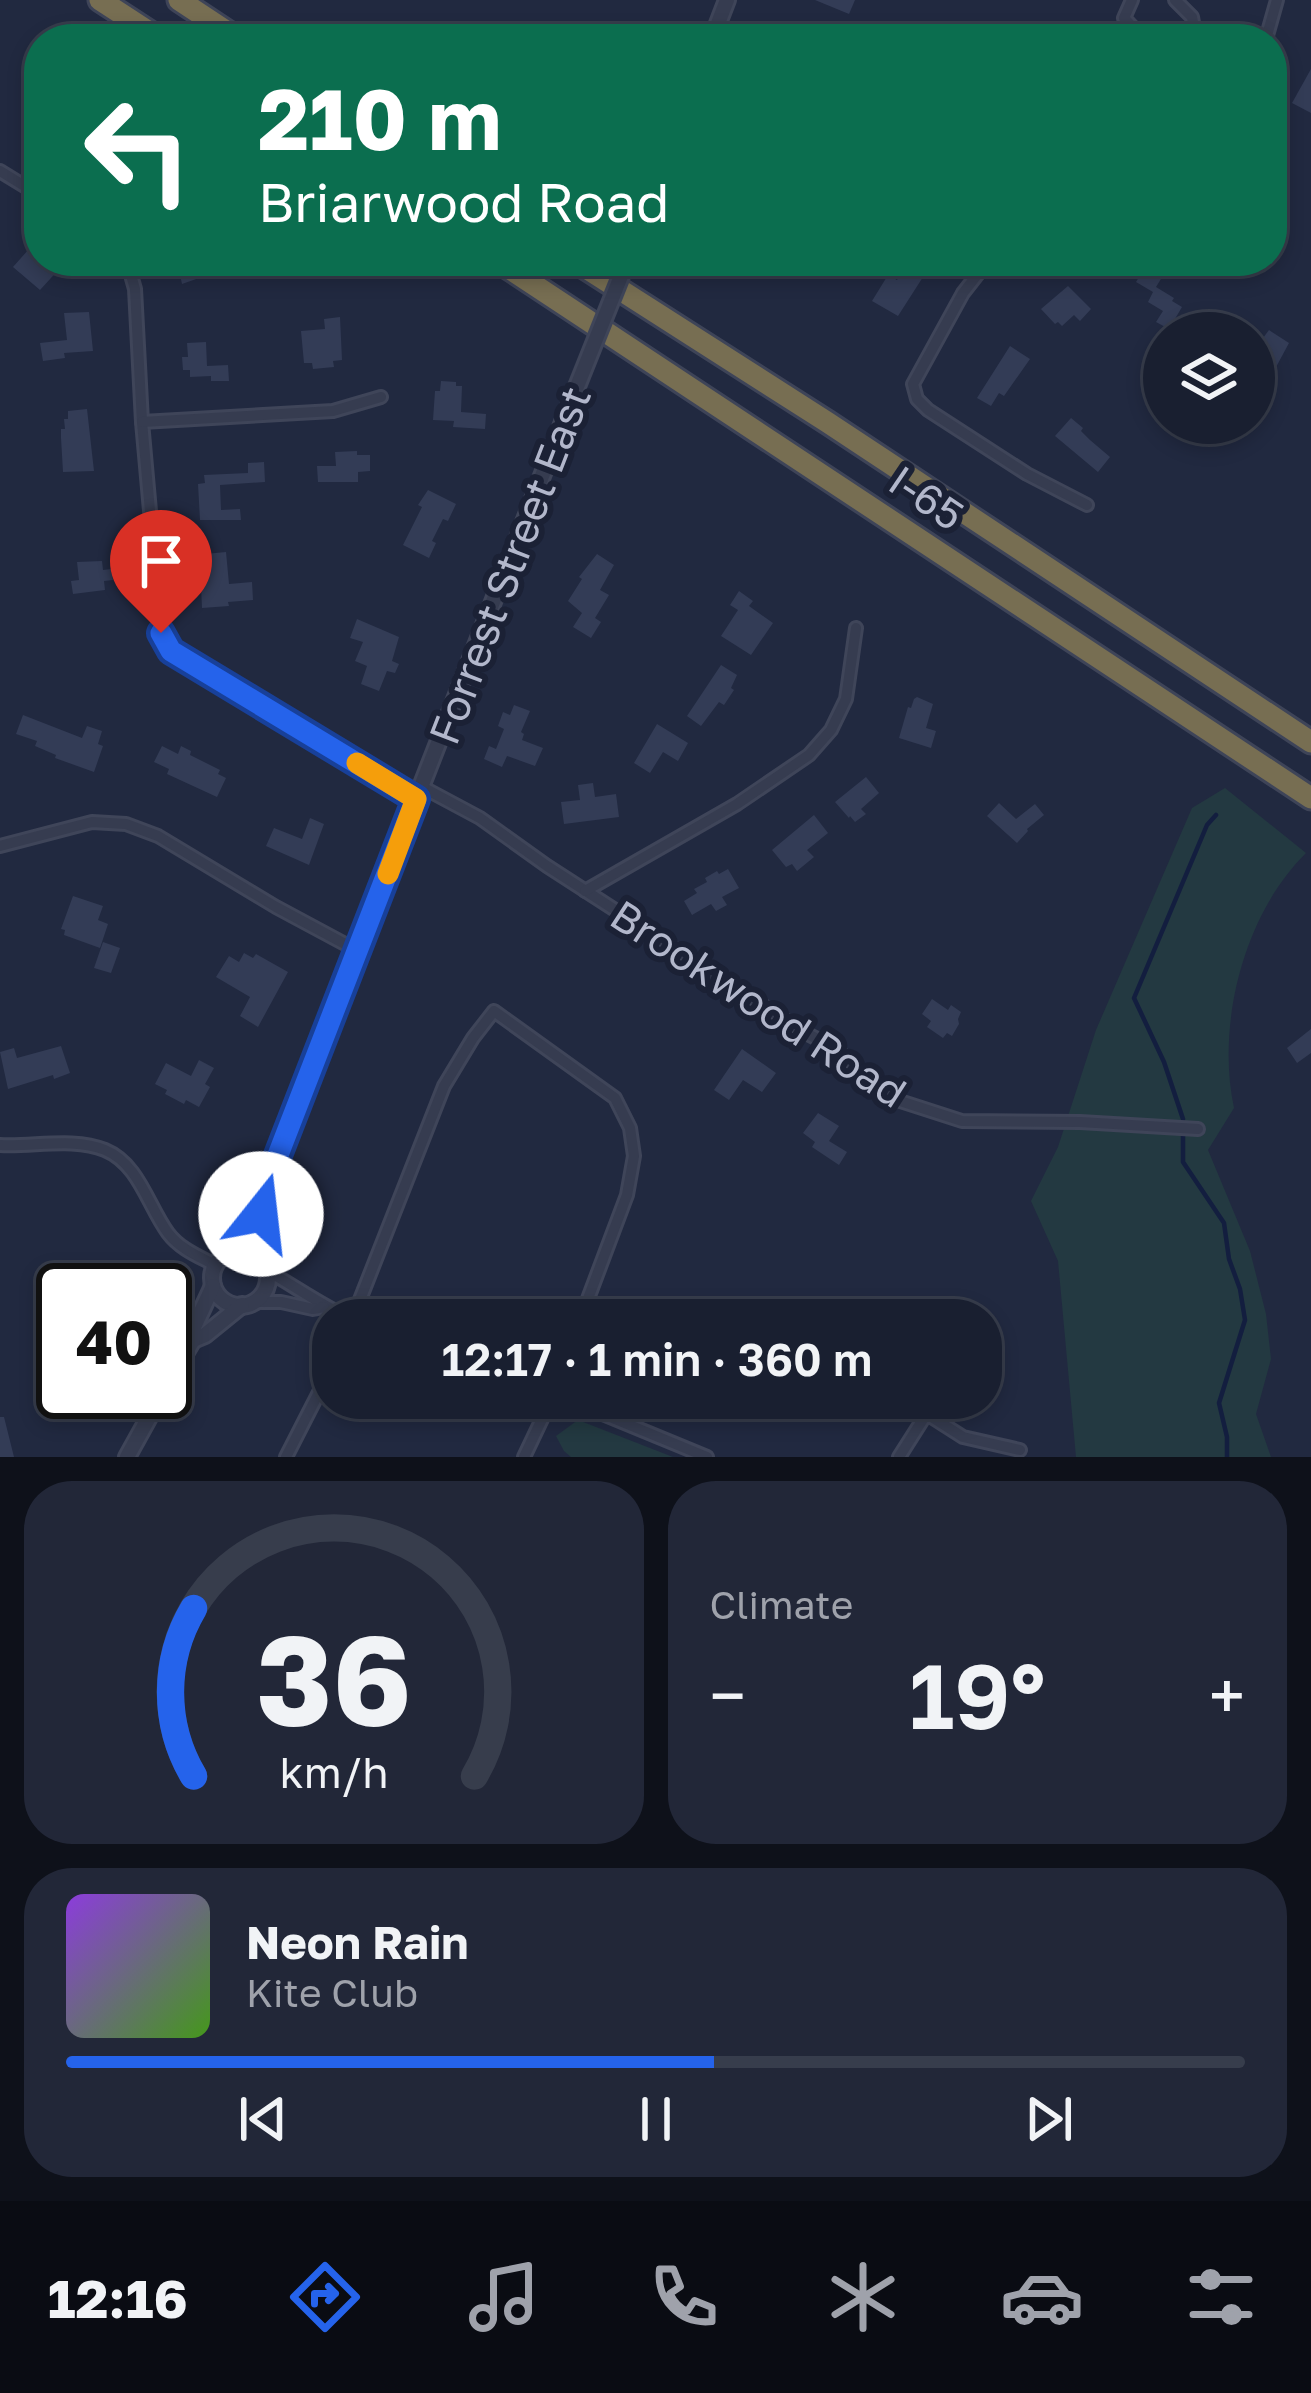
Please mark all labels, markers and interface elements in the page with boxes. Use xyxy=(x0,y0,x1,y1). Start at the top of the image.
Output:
text: 210 m xyxy=(258,68,502,168)
icon: left xyxy=(60,72,216,228)
text: Briarwood Road xyxy=(258,169,669,234)
map controls xyxy=(1143,312,1275,444)
button: layers xyxy=(1143,312,1275,444)
street label: Forrest Street East xyxy=(418,379,600,751)
street label: I-65 xyxy=(880,454,974,540)
pin xyxy=(110,510,212,633)
icon: arrive xyxy=(128,528,194,594)
street label: Brookwood Road xyxy=(602,889,916,1117)
position arrow xyxy=(198,1151,324,1277)
speed limit sign: 40 xyxy=(36,1263,192,1419)
text: 12:17 · 1 min · 360 m xyxy=(442,1332,872,1386)
text: Climate xyxy=(710,1581,853,1628)
text: 36 xyxy=(256,1603,411,1752)
text: 19° xyxy=(909,1641,1046,1749)
text: − xyxy=(710,1655,746,1735)
text: + xyxy=(1209,1655,1245,1735)
text: km/h xyxy=(279,1745,388,1796)
text: Neon Rain xyxy=(246,1915,469,1969)
text: Kite Club xyxy=(246,1969,418,2016)
icon: previous xyxy=(230,2086,296,2152)
icon: pause xyxy=(623,2086,689,2152)
icon: next xyxy=(1016,2086,1082,2152)
icon: directions xyxy=(283,2255,367,2339)
icon: music xyxy=(462,2255,546,2339)
icon: phone xyxy=(642,2255,726,2339)
icon: climate xyxy=(821,2255,905,2339)
icon: car xyxy=(1000,2255,1084,2339)
icon: filters xyxy=(1179,2255,1263,2339)
text: 12:16 xyxy=(48,2265,188,2330)

